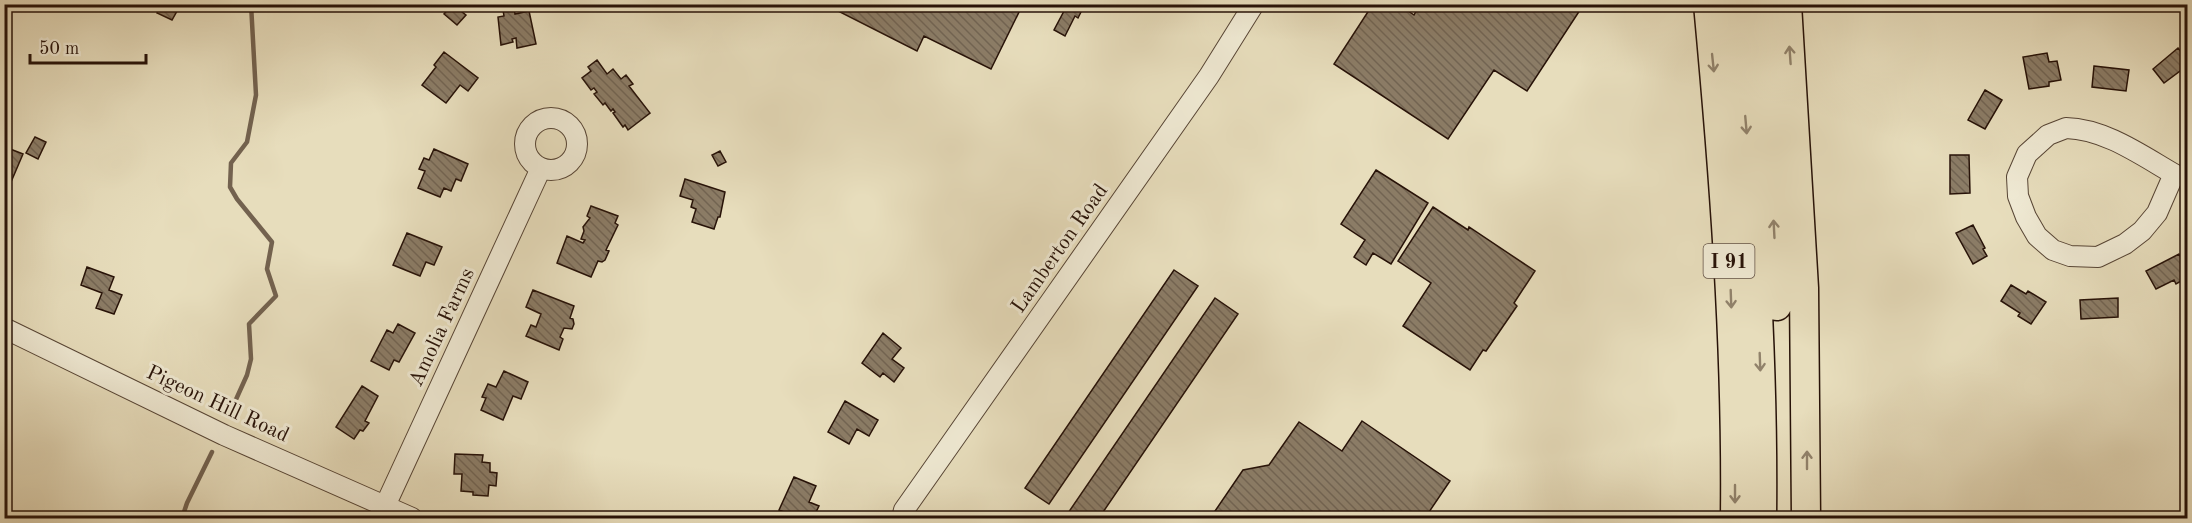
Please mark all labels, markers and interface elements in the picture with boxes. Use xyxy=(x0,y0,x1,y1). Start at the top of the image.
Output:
scale bar xyxy=(30,27,146,65)
text: 50 m xyxy=(39,40,79,58)
one-way arrow xyxy=(1785,46,1796,66)
one-way arrow xyxy=(1708,52,1719,72)
one-way arrow xyxy=(1741,115,1752,135)
street label: Lamberton Road xyxy=(1008,181,1112,317)
one-way arrow xyxy=(1768,220,1779,240)
road number: I 91 xyxy=(1704,244,1754,278)
street label: Amolia Farms xyxy=(406,265,479,390)
one-way arrow xyxy=(1725,289,1736,309)
one-way arrow xyxy=(1754,352,1765,372)
street label: Pigeon Hill Road xyxy=(143,362,292,447)
one-way arrow xyxy=(1801,451,1813,471)
one-way arrow xyxy=(1729,483,1741,503)

